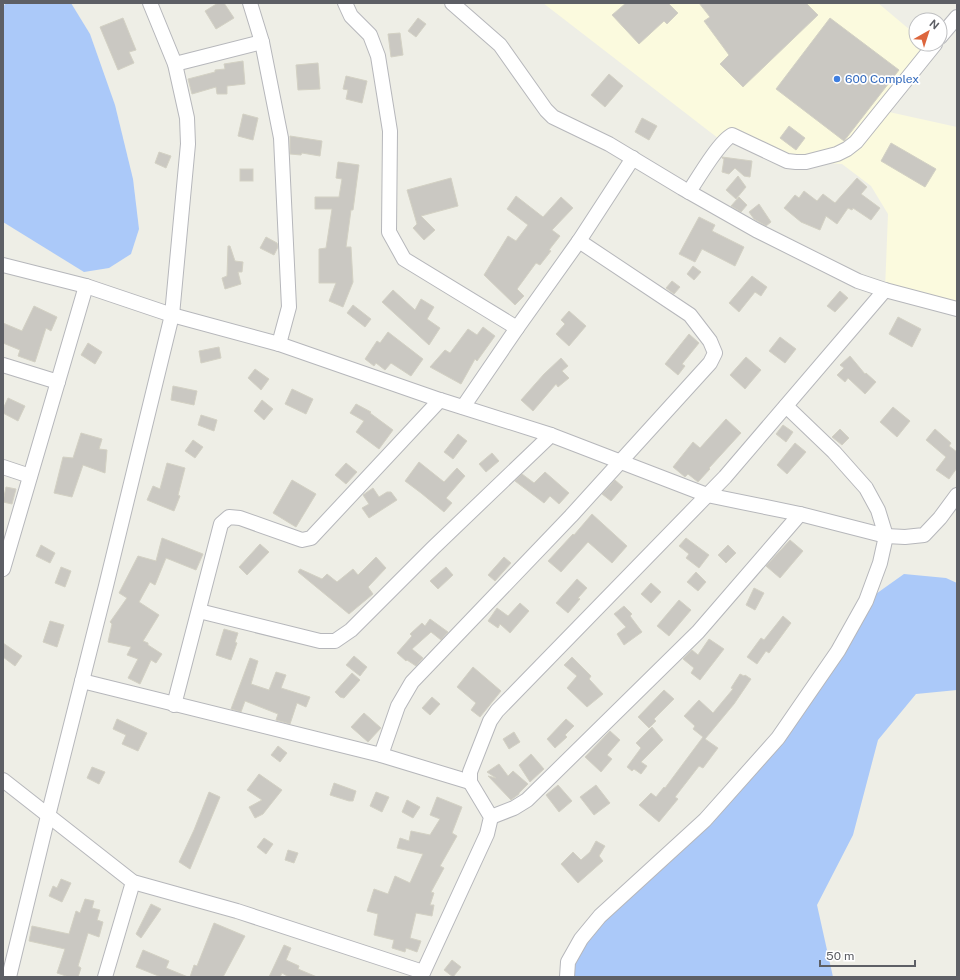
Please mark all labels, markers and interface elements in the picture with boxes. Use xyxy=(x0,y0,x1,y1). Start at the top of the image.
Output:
north arrow xyxy=(908,12,948,52)
text: N xyxy=(927,17,941,32)
place label: 600 Complex xyxy=(845,72,919,86)
marker: 600 Complex xyxy=(832,74,842,84)
scale bar xyxy=(820,942,915,968)
text: 50 m xyxy=(826,949,854,963)

